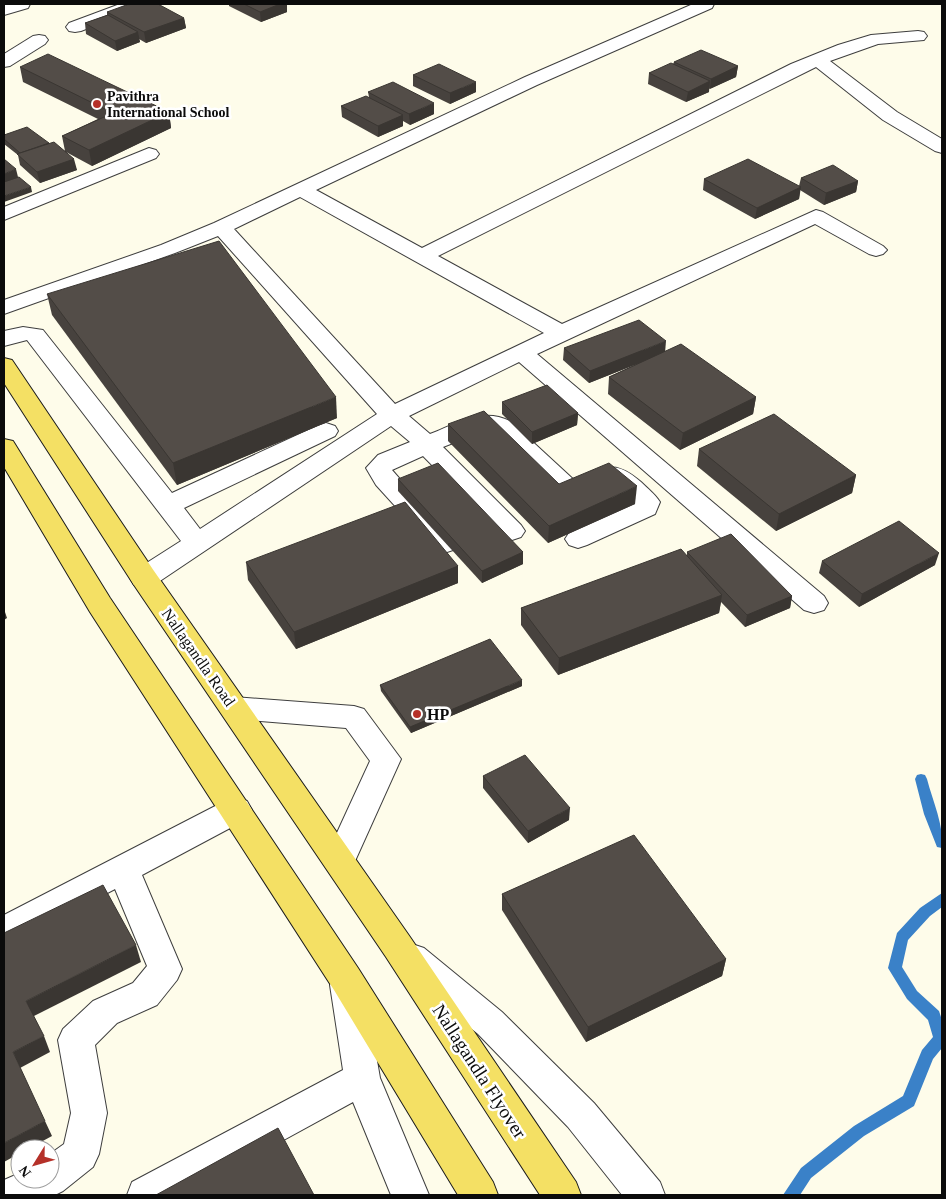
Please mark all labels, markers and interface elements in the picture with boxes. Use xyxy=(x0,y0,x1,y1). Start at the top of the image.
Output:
place label: Pavithra International School xyxy=(107,89,230,120)
marker: Pavithra International School xyxy=(91,98,103,110)
street label: Nallagandla Road xyxy=(158,605,239,710)
place label: HP xyxy=(427,706,449,723)
marker: HP xyxy=(411,708,423,720)
street label: Nallagandla Flyover xyxy=(428,1000,531,1143)
north arrow xyxy=(10,1139,60,1189)
text: N xyxy=(16,1163,34,1180)

